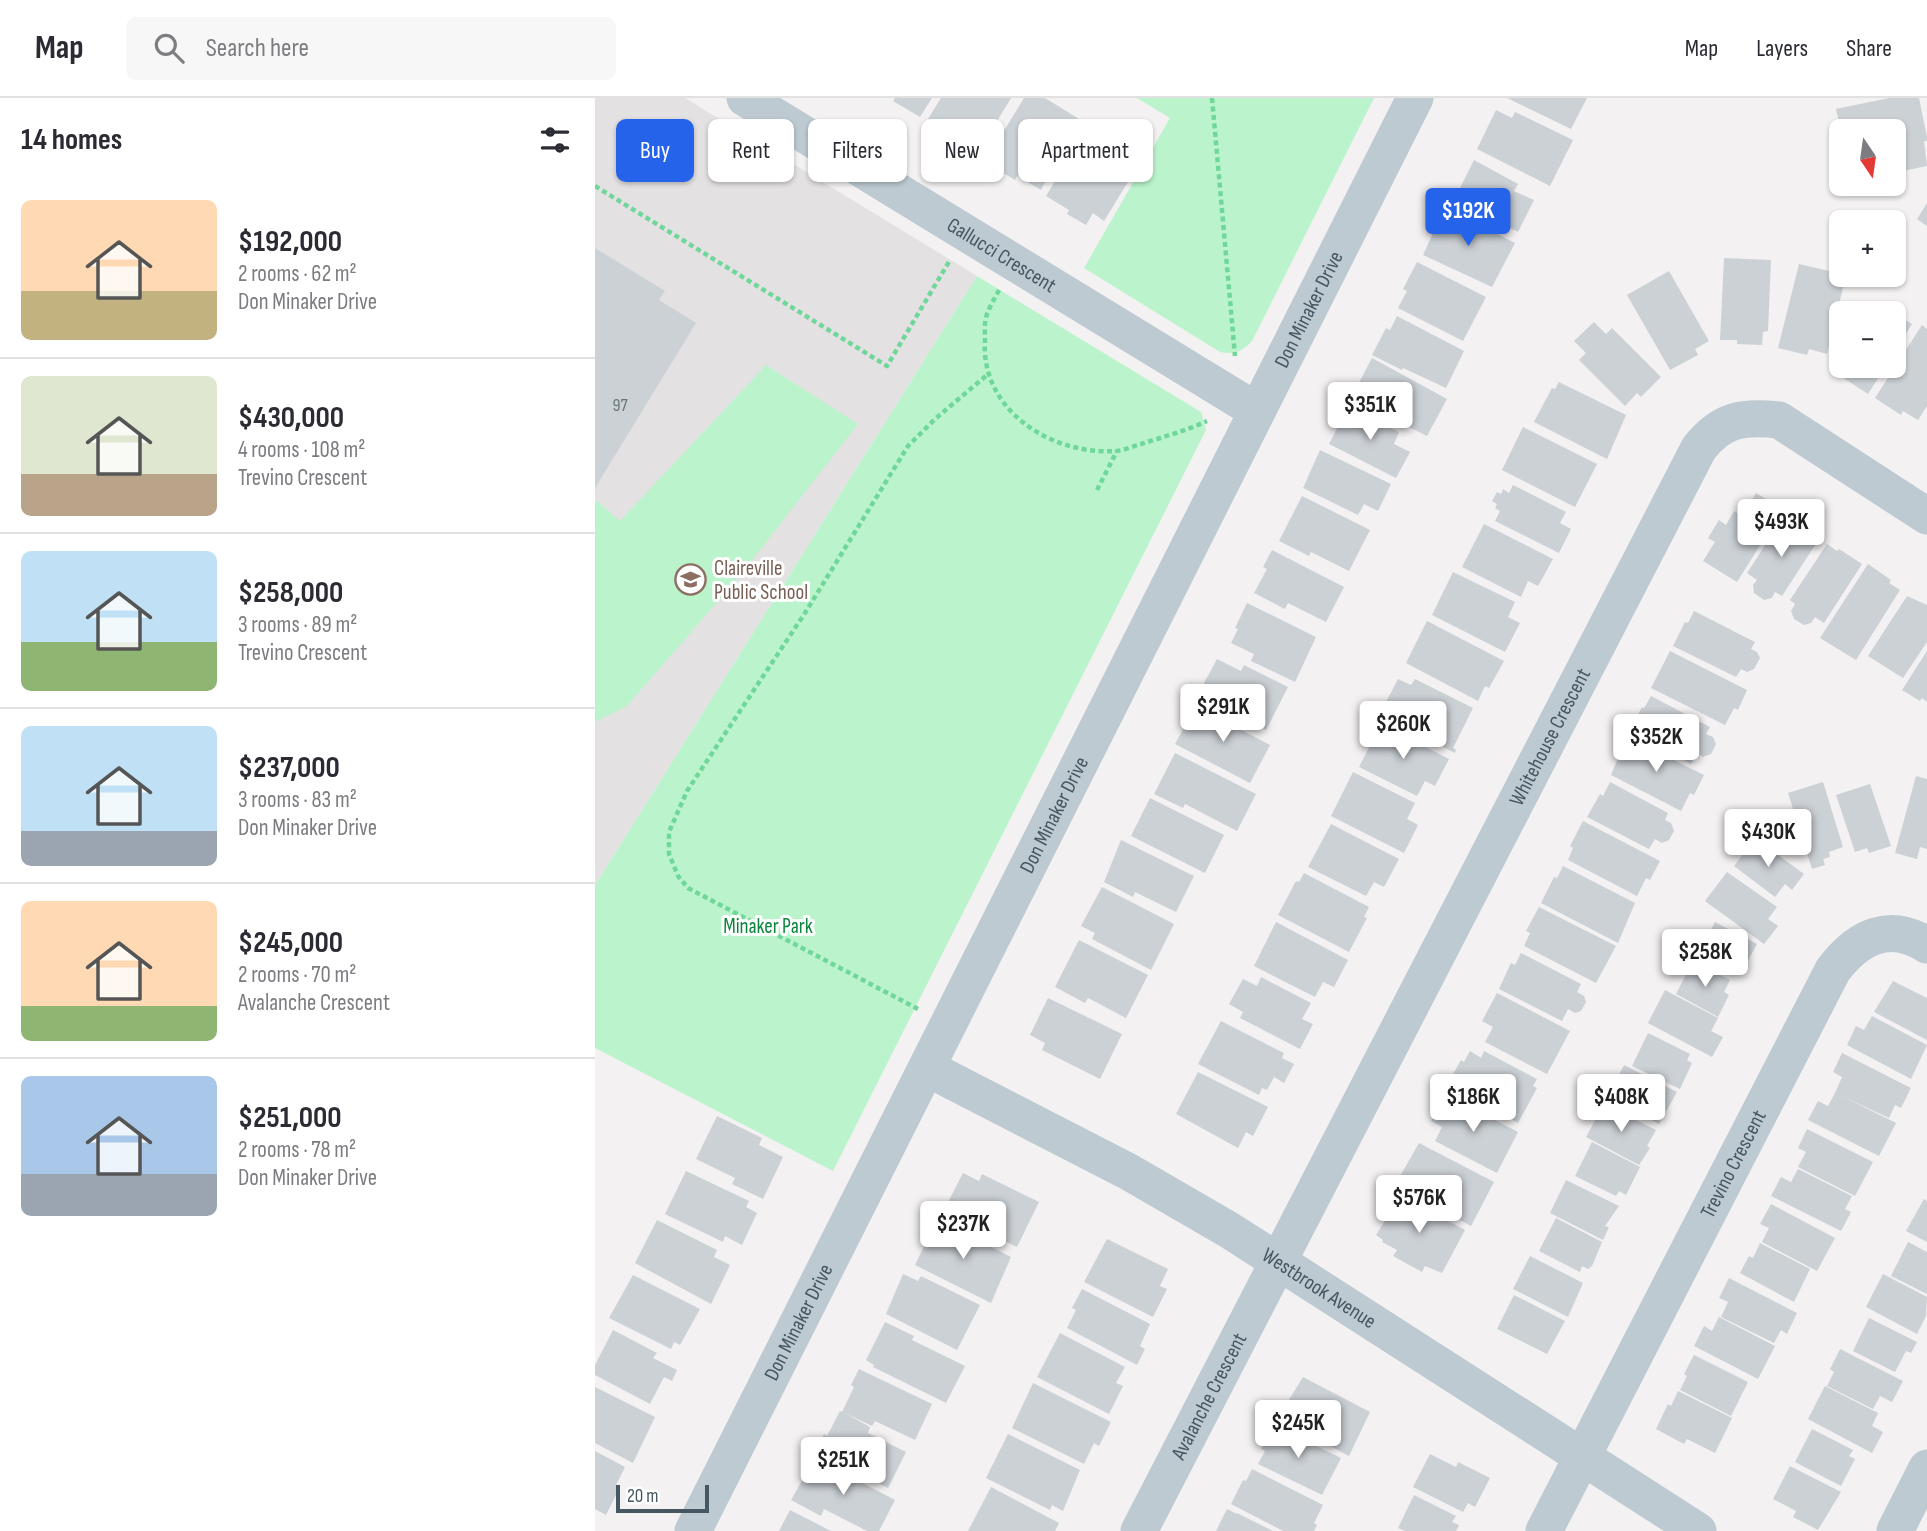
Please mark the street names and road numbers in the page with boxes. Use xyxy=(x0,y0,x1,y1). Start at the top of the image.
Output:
street label: Gallucci Crescent xyxy=(942,213,1061,298)
street label: Don Minaker Drive xyxy=(1269,247,1349,372)
street label: Whitehouse Crescent xyxy=(1504,664,1596,810)
street label: Don Minaker Drive xyxy=(1015,753,1094,877)
street label: Trevino Crescent xyxy=(1695,1106,1772,1222)
street label: Westbrook Avenue xyxy=(1257,1243,1381,1334)
street label: Don Minaker Drive xyxy=(759,1260,838,1385)
street label: Avalanche Crescent xyxy=(1166,1329,1252,1465)

